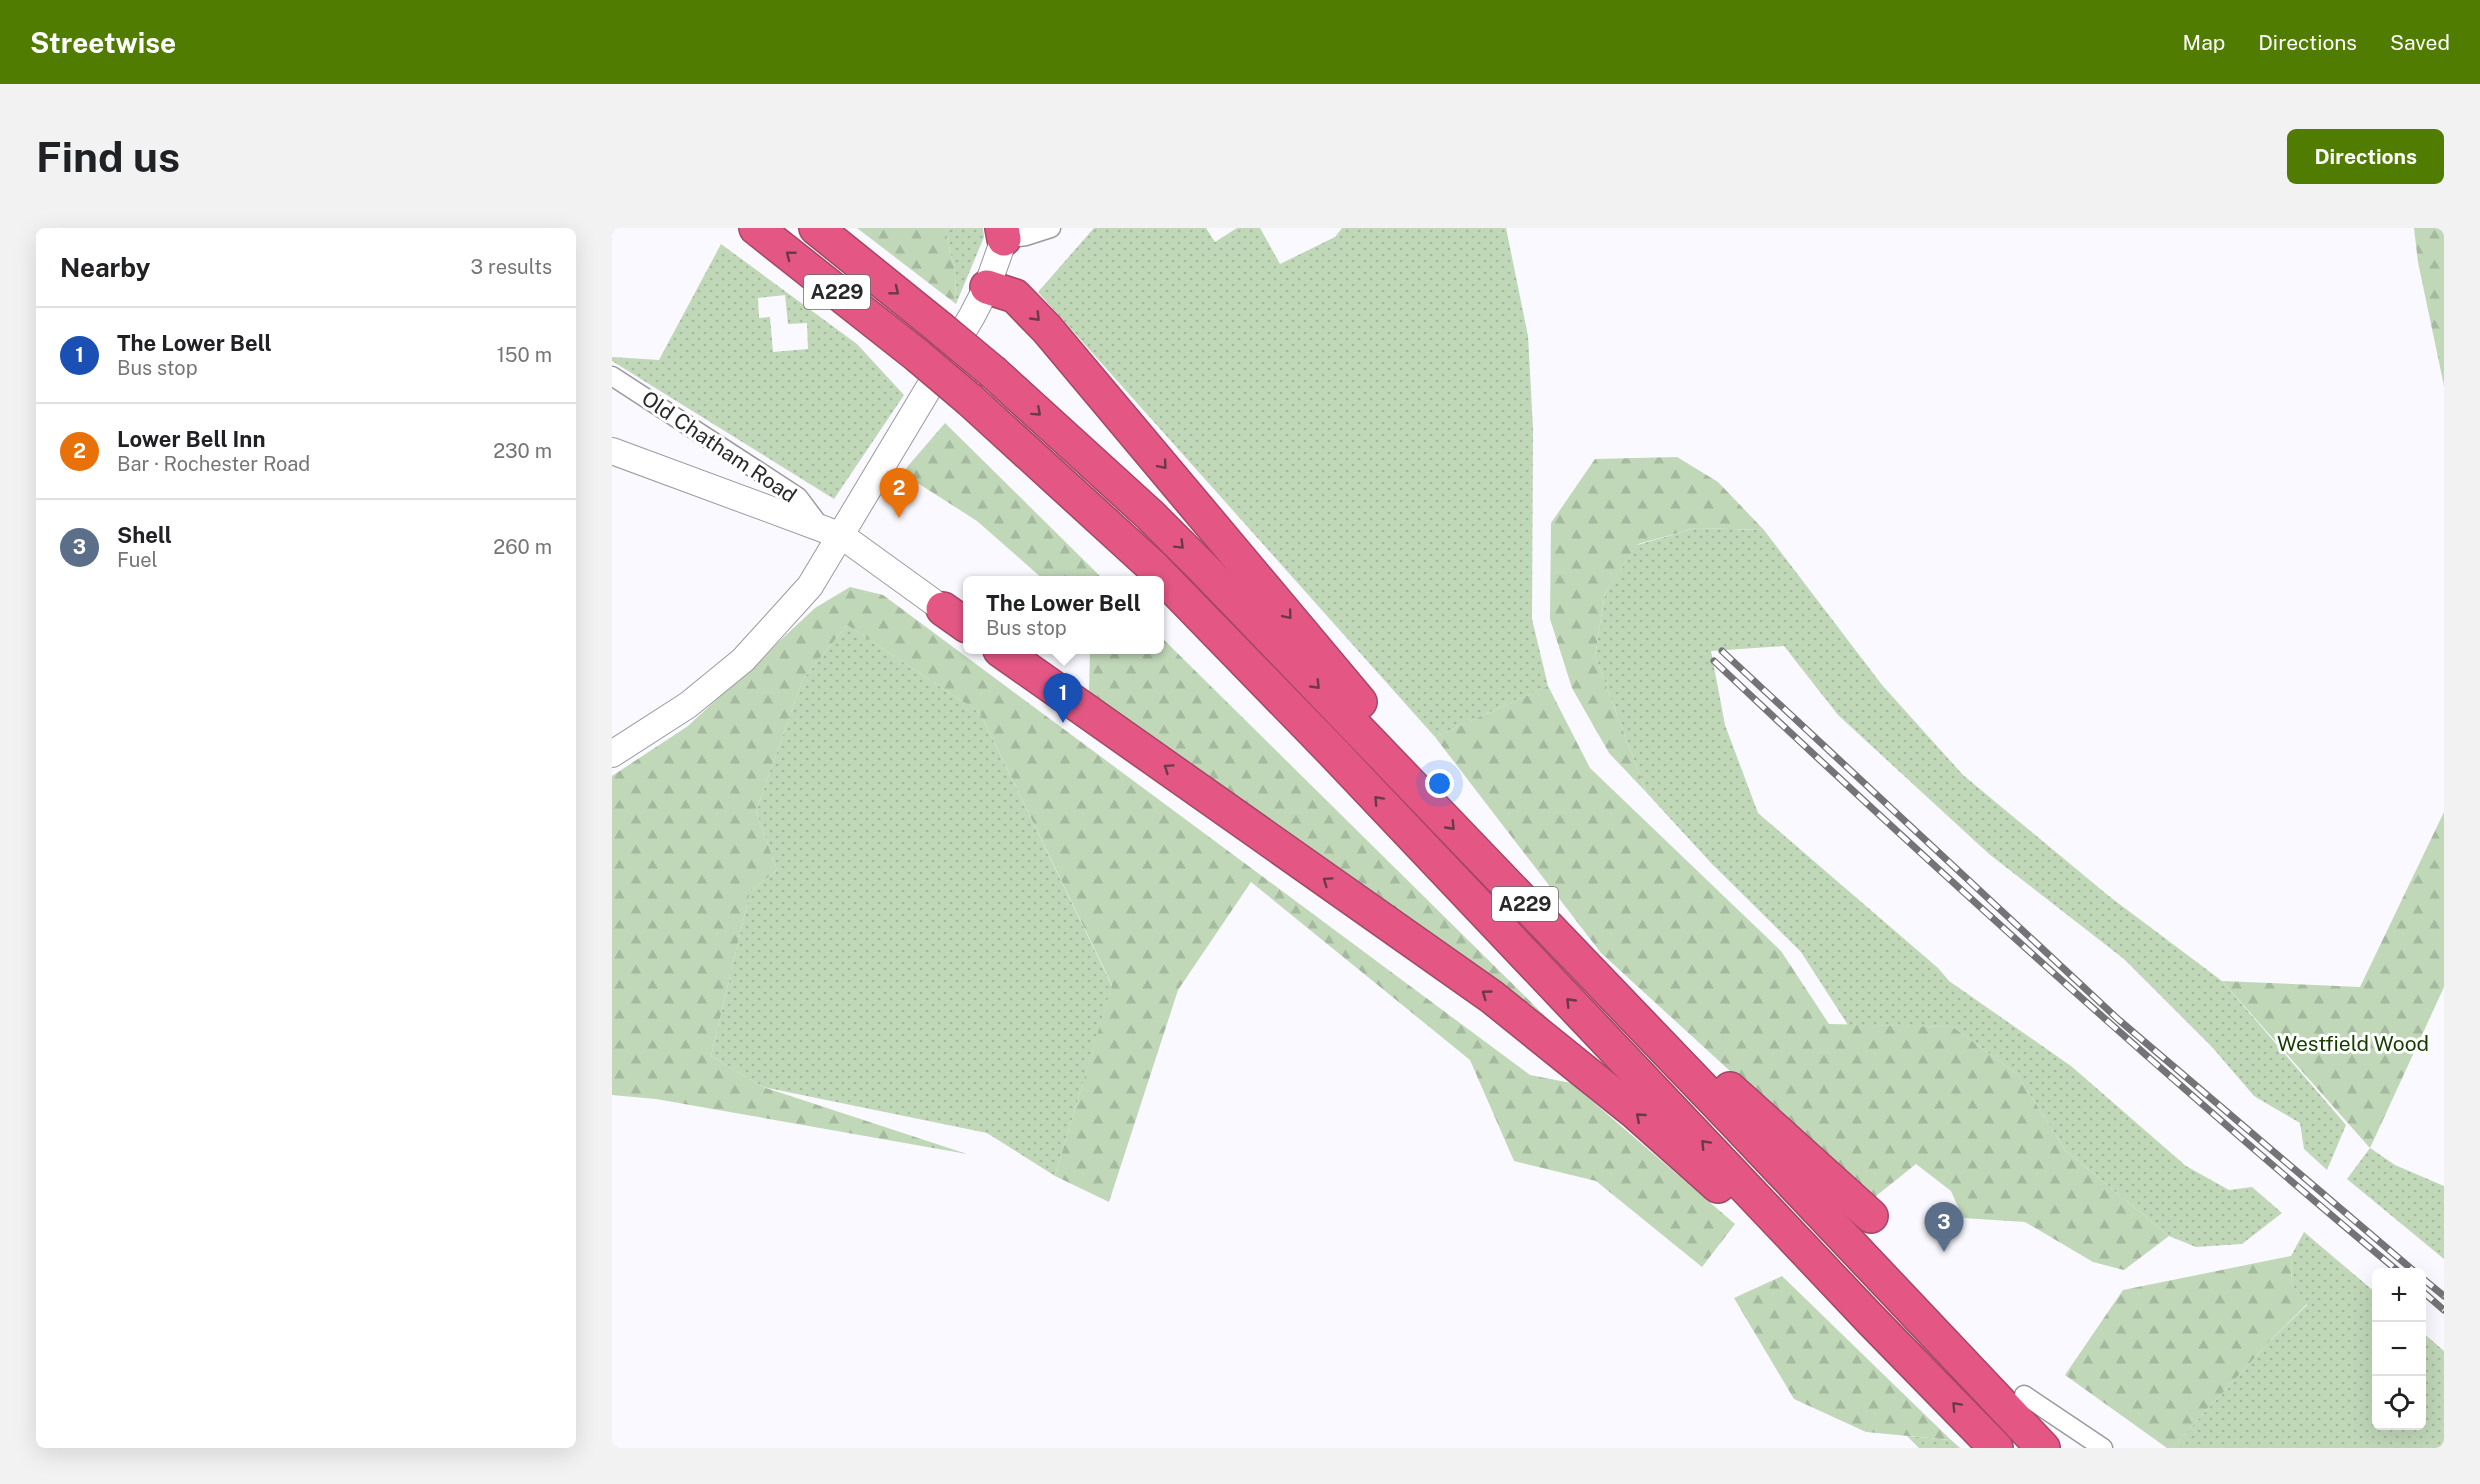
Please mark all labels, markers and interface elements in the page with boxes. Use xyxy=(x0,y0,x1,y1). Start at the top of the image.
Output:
text: Streetwise xyxy=(30,26,176,59)
text: Map xyxy=(2183,30,2225,55)
text: Directions xyxy=(2258,30,2357,55)
text: Saved xyxy=(2390,30,2450,55)
button: Directions xyxy=(2287,129,2444,184)
text: Find us xyxy=(36,132,180,181)
one-way arrow xyxy=(786,251,797,262)
text: Nearby xyxy=(60,252,150,283)
text: 3 results xyxy=(471,255,552,279)
road number: A229 xyxy=(804,275,870,309)
one-way arrow xyxy=(888,284,899,295)
one-way arrow xyxy=(1028,310,1039,321)
text: The Lower Bell xyxy=(117,330,272,356)
text: 1 xyxy=(75,343,84,367)
text: 150 m xyxy=(497,343,552,367)
text: Bus stop xyxy=(117,356,198,380)
street label: Old Chatham Road xyxy=(637,386,801,508)
one-way arrow xyxy=(1031,405,1041,416)
text: Lower Bell Inn xyxy=(117,426,265,452)
text: 2 xyxy=(73,439,86,463)
text: 230 m xyxy=(493,439,552,463)
text: Bar · Rochester Road xyxy=(117,452,310,476)
one-way arrow xyxy=(1155,458,1166,469)
pin: 2 xyxy=(880,468,918,518)
text: Shell xyxy=(117,522,172,548)
text: 3 xyxy=(73,535,86,559)
text: 260 m xyxy=(493,535,552,559)
one-way arrow xyxy=(1173,538,1184,549)
text: Fuel xyxy=(117,548,158,572)
popup xyxy=(963,576,1164,654)
text: The Lower Bell xyxy=(986,590,1141,616)
one-way arrow xyxy=(1280,608,1291,619)
text: Bus stop xyxy=(986,616,1067,640)
pin: 1 xyxy=(1044,674,1082,723)
one-way arrow xyxy=(1309,677,1320,688)
one-way arrow xyxy=(1163,764,1174,775)
your location xyxy=(1425,769,1454,798)
one-way arrow xyxy=(1375,796,1386,807)
one-way arrow xyxy=(1444,818,1455,829)
one-way arrow xyxy=(1323,877,1334,888)
road number: A229 xyxy=(1492,887,1558,921)
one-way arrow xyxy=(1482,990,1493,1001)
one-way arrow xyxy=(1567,999,1578,1010)
park label: Westfield Wood xyxy=(2277,1031,2429,1056)
one-way arrow xyxy=(1636,1113,1647,1124)
one-way arrow xyxy=(1701,1140,1712,1150)
pin: 3 xyxy=(1924,1202,1964,1252)
map controls xyxy=(2372,1268,2426,1430)
button: + xyxy=(2372,1268,2426,1322)
button: − xyxy=(2372,1322,2426,1376)
button: locate xyxy=(2372,1376,2426,1430)
one-way arrow xyxy=(1952,1402,1963,1412)

